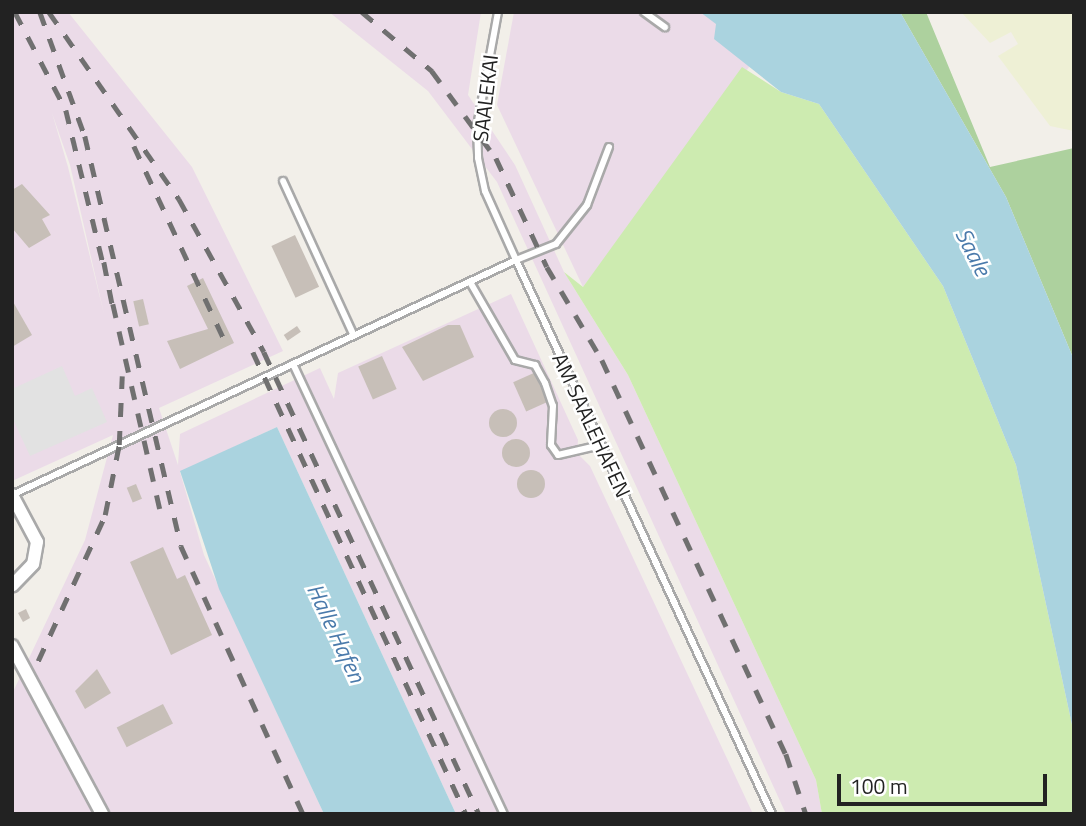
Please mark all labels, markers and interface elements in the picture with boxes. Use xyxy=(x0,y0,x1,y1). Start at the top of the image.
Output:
street label: SAALEKAI xyxy=(467,53,503,143)
water label: Saale xyxy=(949,223,997,281)
street label: AM SAALEHAFEN xyxy=(548,349,636,501)
water label: Halle Hafen xyxy=(301,579,371,687)
scale bar xyxy=(841,760,1051,804)
text: 100 m xyxy=(850,770,907,802)

